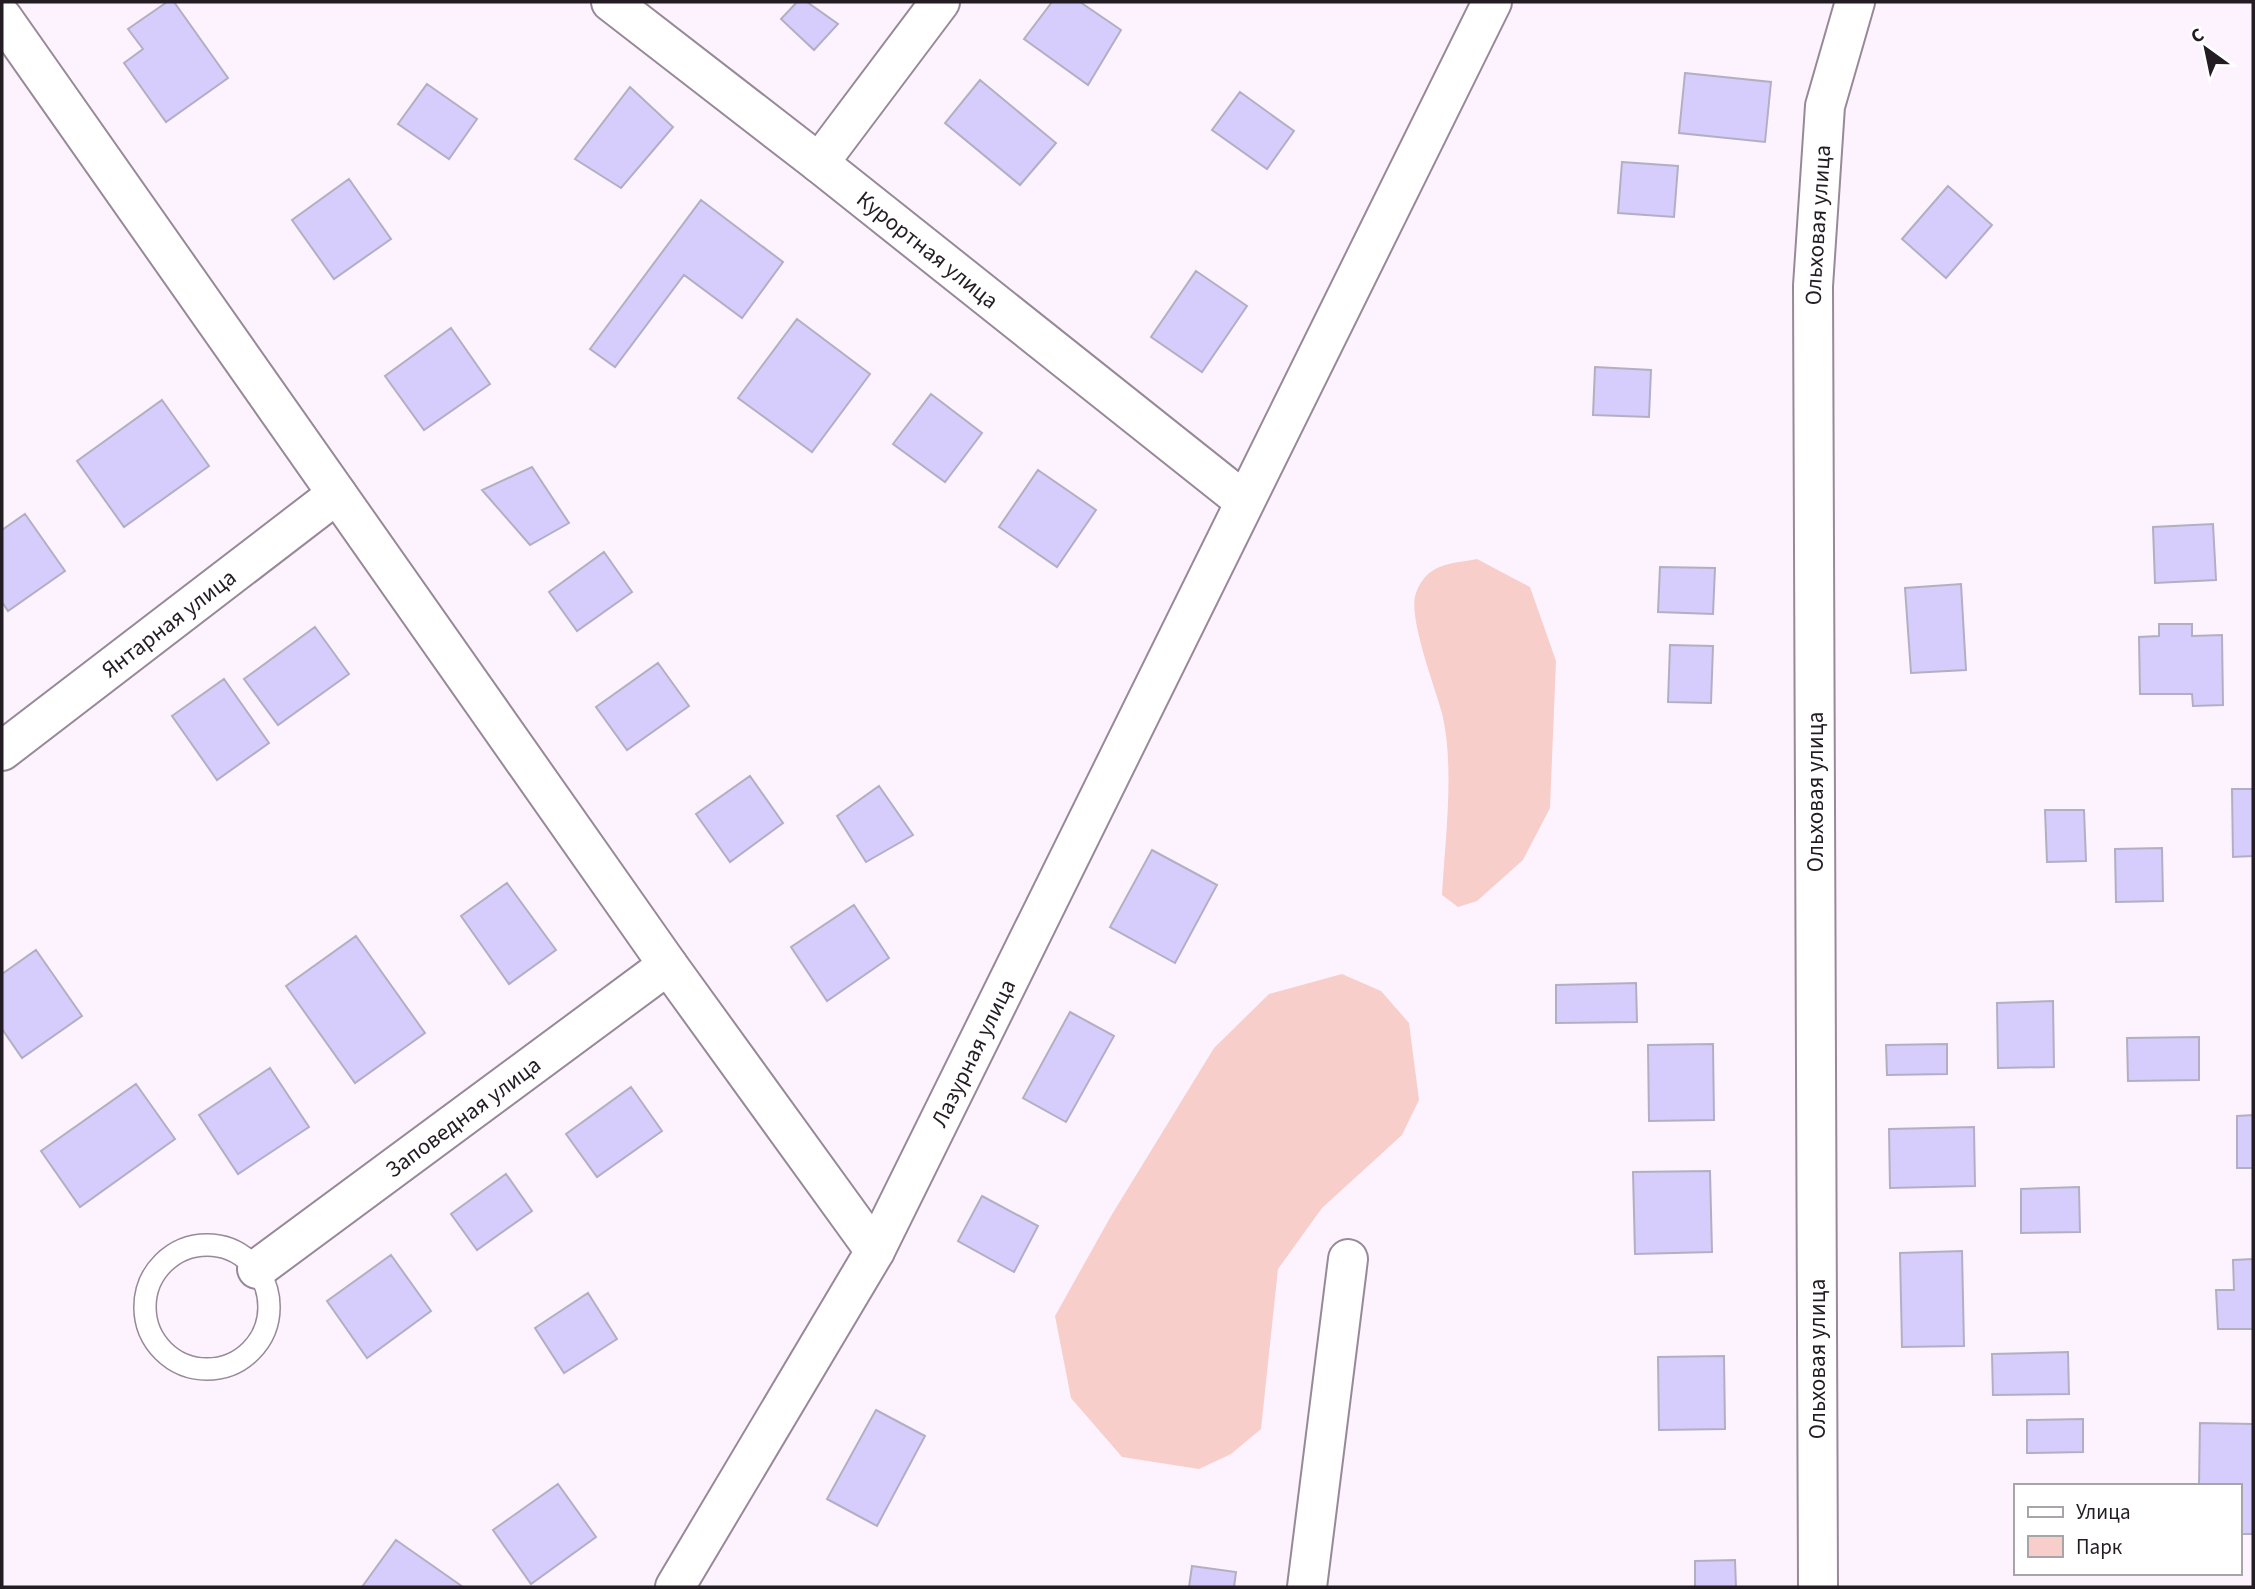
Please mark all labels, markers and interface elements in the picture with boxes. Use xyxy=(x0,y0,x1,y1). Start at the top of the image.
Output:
north arrow xyxy=(2171,14,2241,84)
text: С xyxy=(2186,22,2210,50)
street label: Ольховая улица xyxy=(1796,144,1839,305)
street label: Курортная улица xyxy=(850,183,1006,316)
street label: Янтарная улица xyxy=(94,561,243,686)
street label: Ольховая улица xyxy=(1799,712,1832,872)
street label: Лазурная улица xyxy=(922,973,1023,1133)
street label: Заповедная улица xyxy=(378,1048,547,1185)
street label: Ольховая улица xyxy=(1801,1279,1834,1439)
legend xyxy=(2014,1484,2241,1575)
text: Улица xyxy=(2076,1497,2131,1527)
text: Парк xyxy=(2076,1532,2123,1562)

